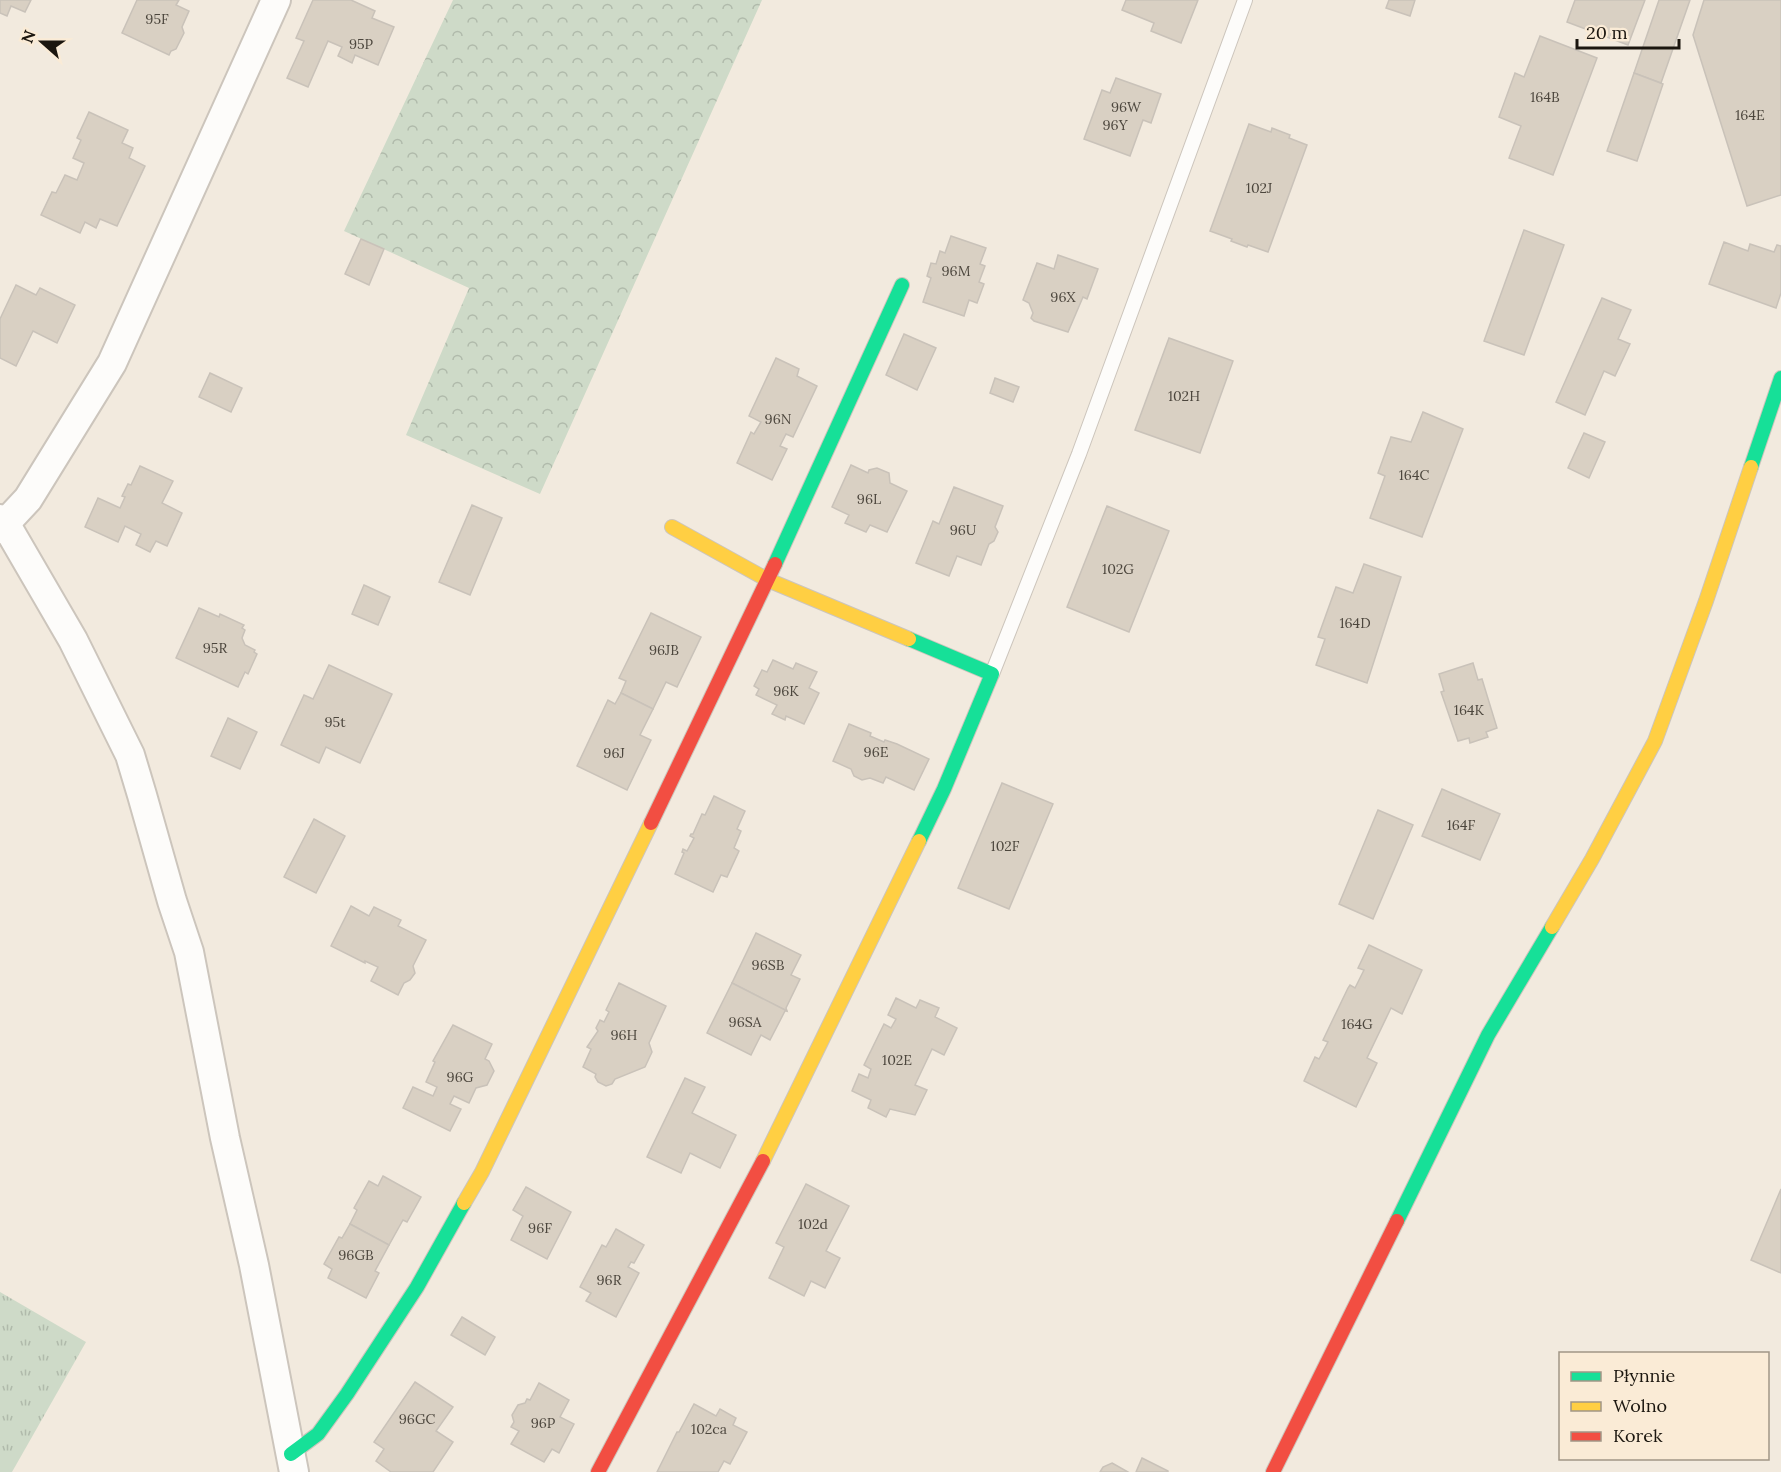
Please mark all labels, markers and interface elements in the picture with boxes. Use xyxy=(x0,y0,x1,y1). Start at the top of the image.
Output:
house number: 95F xyxy=(145,10,169,28)
north arrow xyxy=(12,12,72,72)
scale bar xyxy=(1577,12,1679,50)
text: 20 m xyxy=(1586,21,1628,44)
text: N xyxy=(16,27,40,46)
house number: 95P xyxy=(349,35,374,53)
house number: 164B xyxy=(1530,88,1560,106)
house number: 96W xyxy=(1111,98,1142,116)
house number: 164E xyxy=(1735,106,1765,124)
house number: 96Y xyxy=(1102,116,1129,134)
house number: 102J xyxy=(1246,179,1272,197)
house number: 96M xyxy=(941,262,971,280)
house number: 96X xyxy=(1050,288,1077,306)
house number: 102H xyxy=(1168,387,1200,405)
house number: 96N xyxy=(765,410,792,428)
house number: 164C xyxy=(1399,466,1429,484)
house number: 96L xyxy=(857,490,881,508)
house number: 96U xyxy=(950,521,977,539)
house number: 102G xyxy=(1102,560,1134,578)
house number: 164D xyxy=(1339,614,1371,632)
house number: 95R xyxy=(203,639,227,657)
house number: 96JB xyxy=(649,641,679,659)
house number: 96K xyxy=(773,682,799,700)
house number: 164K xyxy=(1454,701,1485,719)
house number: 95t xyxy=(324,713,346,731)
house number: 96E xyxy=(864,743,889,761)
house number: 96J xyxy=(603,744,625,762)
house number: 164F xyxy=(1447,816,1476,834)
house number: 102F xyxy=(991,837,1020,855)
house number: 96SB xyxy=(752,956,785,974)
house number: 96SA xyxy=(729,1013,762,1031)
house number: 164G xyxy=(1341,1015,1373,1033)
house number: 96H xyxy=(610,1026,638,1044)
house number: 102E xyxy=(882,1051,912,1069)
house number: 96G xyxy=(447,1068,474,1086)
house number: 102d xyxy=(798,1215,828,1233)
house number: 96F xyxy=(528,1219,552,1237)
house number: 96GB xyxy=(338,1246,374,1264)
house number: 96R xyxy=(597,1271,622,1289)
legend xyxy=(1559,1352,1769,1460)
text: Płynnie xyxy=(1613,1364,1676,1387)
text: Wolno xyxy=(1613,1394,1667,1417)
house number: 96GC xyxy=(399,1410,435,1428)
house number: 96P xyxy=(531,1414,556,1432)
house number: 102ca xyxy=(691,1420,727,1438)
text: Korek xyxy=(1613,1424,1663,1447)

